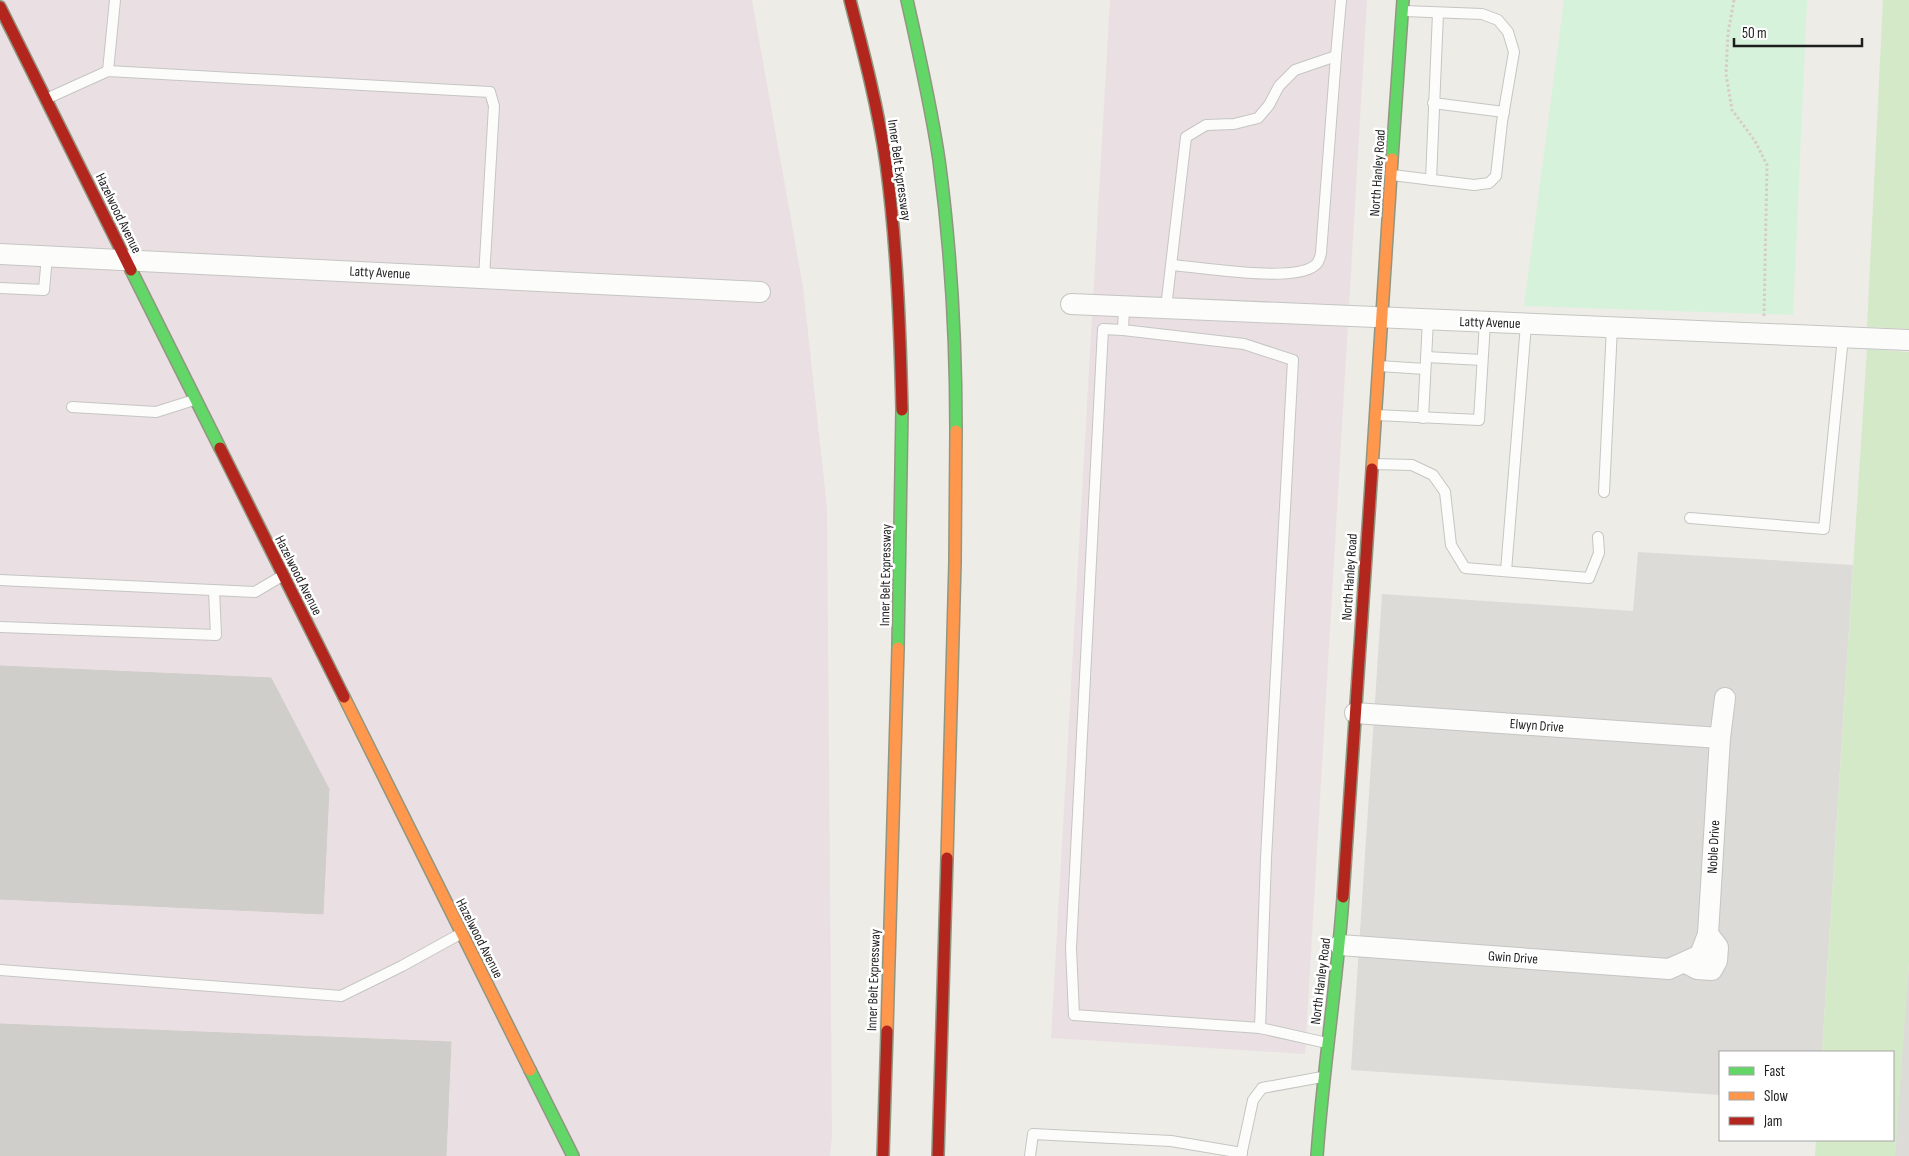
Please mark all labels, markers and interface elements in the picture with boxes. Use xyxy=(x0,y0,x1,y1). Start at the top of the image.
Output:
scale bar xyxy=(1734,15,1862,47)
text: 50 m xyxy=(1742,24,1767,43)
street label: Inner Belt Expressway xyxy=(884,118,915,222)
street label: North Hanley Road xyxy=(1366,129,1389,217)
street label: Hazelwood Avenue xyxy=(92,170,145,256)
street label: Latty Avenue xyxy=(349,262,411,283)
street label: Latty Avenue xyxy=(1459,313,1521,332)
street label: Inner Belt Expressway xyxy=(876,523,895,626)
street label: Hazelwood Avenue xyxy=(271,532,326,618)
street label: North Hanley Road xyxy=(1338,533,1361,621)
street label: Elwyn Drive xyxy=(1509,715,1565,736)
street label: Noble Drive xyxy=(1704,820,1723,874)
street label: Hazelwood Avenue xyxy=(452,895,507,981)
street label: Inner Belt Expressway xyxy=(863,928,884,1031)
street label: North Hanley Road xyxy=(1307,937,1334,1025)
street label: Gwin Drive xyxy=(1487,947,1538,968)
legend xyxy=(1719,1051,1894,1141)
text: Fast xyxy=(1764,1062,1786,1081)
text: Slow xyxy=(1764,1087,1788,1106)
text: Jam xyxy=(1763,1112,1782,1131)

